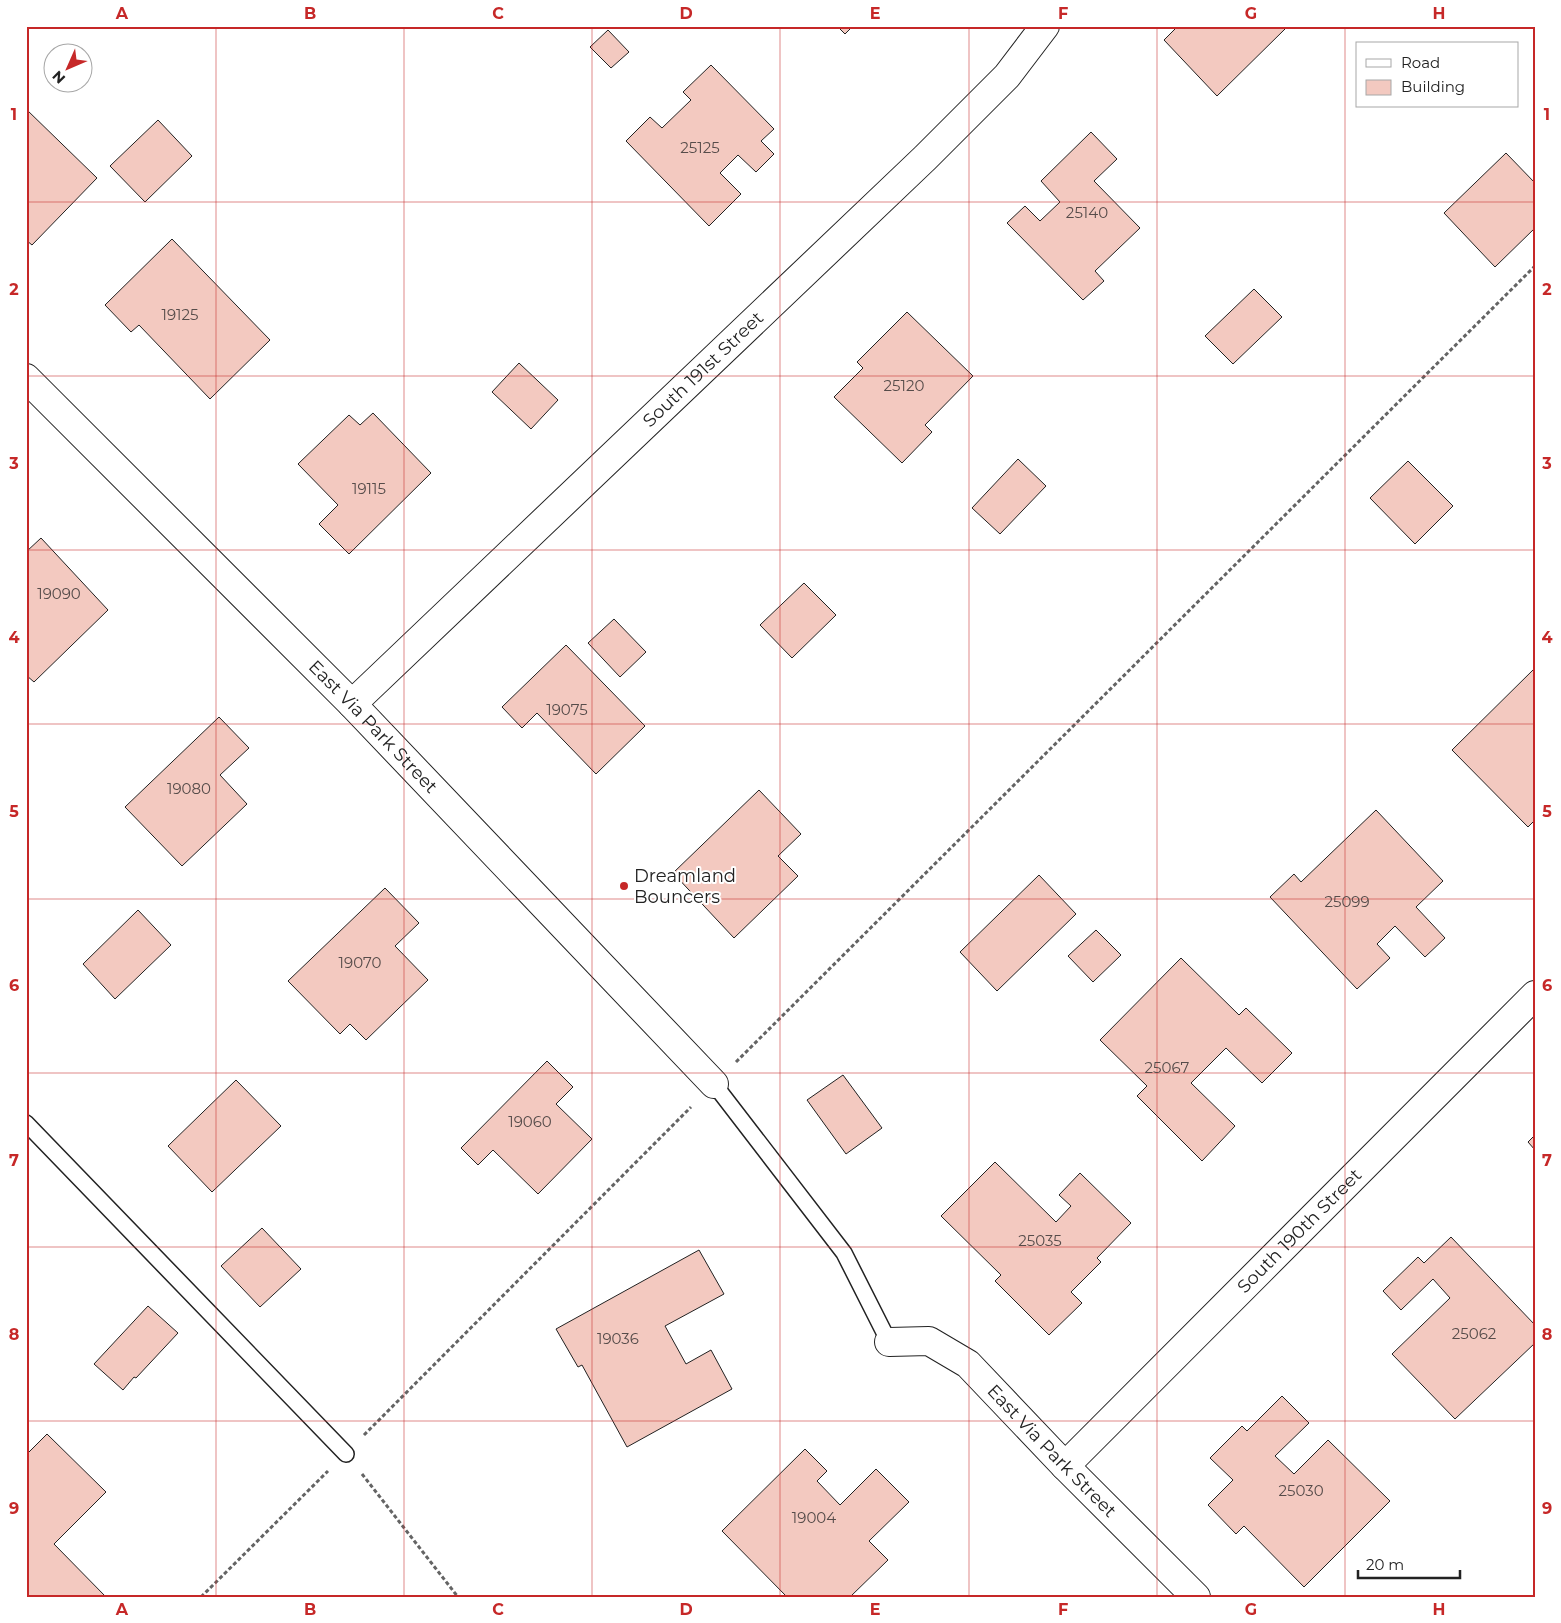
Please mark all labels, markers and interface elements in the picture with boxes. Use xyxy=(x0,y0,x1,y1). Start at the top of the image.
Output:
text: A xyxy=(115,4,129,23)
text: B xyxy=(304,4,316,23)
text: C xyxy=(492,4,504,23)
text: D xyxy=(679,4,693,23)
text: E xyxy=(870,4,880,23)
text: F xyxy=(1058,4,1068,23)
text: G xyxy=(1245,4,1257,23)
text: H xyxy=(1433,4,1445,23)
north arrow xyxy=(42,42,92,92)
legend xyxy=(1356,42,1518,108)
text: Road xyxy=(1401,53,1440,72)
text: N xyxy=(48,67,69,88)
text: Building xyxy=(1401,77,1465,96)
text: 1 xyxy=(11,105,17,124)
text: 1 xyxy=(1544,105,1550,124)
house number: 25125 xyxy=(680,138,720,157)
house number: 25140 xyxy=(1066,203,1108,222)
text: 2 xyxy=(9,280,19,299)
text: 2 xyxy=(1542,280,1552,299)
house number: 19125 xyxy=(162,305,198,324)
street label: South 191st Street xyxy=(638,307,768,432)
house number: 25120 xyxy=(884,376,924,395)
text: 3 xyxy=(8,454,19,473)
text: 3 xyxy=(1541,454,1552,473)
house number: 19115 xyxy=(352,479,386,498)
house number: 19090 xyxy=(37,584,81,603)
text: 4 xyxy=(8,628,20,647)
text: 4 xyxy=(1541,628,1553,647)
street label: East Via Park Street xyxy=(304,656,442,798)
house number: 19075 xyxy=(546,700,588,719)
house number: 19080 xyxy=(167,779,211,798)
text: 5 xyxy=(9,802,19,821)
text: 5 xyxy=(1542,802,1552,821)
place label: Dreamland Bouncers xyxy=(634,865,736,908)
marker: Dreamland Bouncers xyxy=(618,880,630,892)
house number: 25099 xyxy=(1324,892,1370,911)
house number: 19070 xyxy=(339,953,381,972)
text: 6 xyxy=(9,976,19,995)
text: 6 xyxy=(1542,976,1552,995)
house number: 25067 xyxy=(1145,1058,1190,1077)
house number: 19060 xyxy=(508,1112,552,1131)
text: 7 xyxy=(9,1151,19,1170)
text: 7 xyxy=(1542,1151,1552,1170)
street label: South 190th Street xyxy=(1233,1164,1366,1298)
house number: 25035 xyxy=(1018,1231,1062,1250)
house number: 25062 xyxy=(1452,1324,1496,1343)
text: 8 xyxy=(9,1325,19,1344)
text: 8 xyxy=(1542,1325,1552,1344)
house number: 19036 xyxy=(597,1329,639,1348)
street label: East Via Park Street xyxy=(983,1380,1121,1522)
house number: 25030 xyxy=(1278,1481,1324,1500)
text: 9 xyxy=(9,1499,19,1518)
text: 9 xyxy=(1542,1499,1552,1518)
house number: 19004 xyxy=(792,1508,836,1527)
scale bar xyxy=(1358,1548,1461,1580)
text: 20 m xyxy=(1366,1555,1404,1574)
text: A xyxy=(115,1600,129,1619)
text: B xyxy=(304,1600,316,1619)
text: C xyxy=(492,1600,504,1619)
text: D xyxy=(679,1600,693,1619)
text: E xyxy=(870,1600,880,1619)
text: F xyxy=(1058,1600,1068,1619)
text: G xyxy=(1245,1600,1257,1619)
text: H xyxy=(1433,1600,1445,1619)

